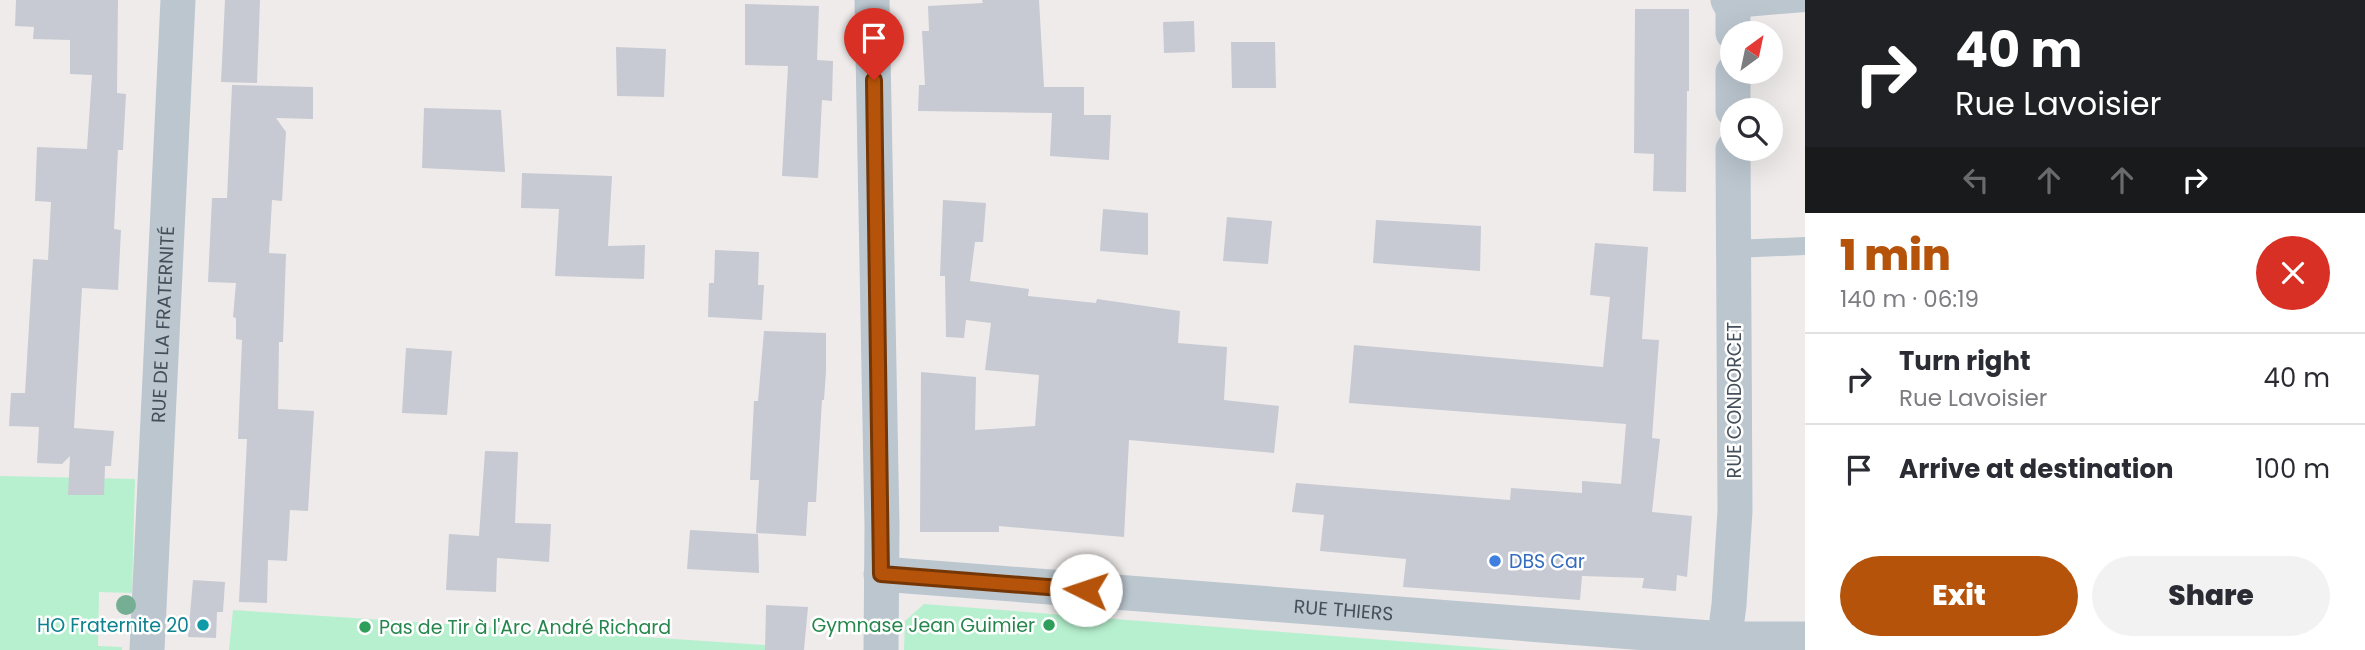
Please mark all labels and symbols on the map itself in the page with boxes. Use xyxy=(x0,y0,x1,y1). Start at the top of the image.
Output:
pin xyxy=(844,8,904,80)
north arrow xyxy=(1720,21,1783,84)
street label: RUE DE LA FRATERNITÉ xyxy=(144,225,181,424)
street label: RUE CONDORCET xyxy=(1721,322,1748,478)
place label: DBS Car xyxy=(1509,548,1585,575)
position arrow xyxy=(1049,553,1123,627)
marker: DBS Car xyxy=(1487,553,1503,569)
street label: RUE THIERS xyxy=(1293,592,1394,627)
place label: HO Fraternite 20 xyxy=(37,612,189,639)
place label: Gymnase Jean Guimier xyxy=(812,612,1035,639)
place label: Pas de Tir à l'Arc André Richard xyxy=(379,614,671,641)
marker: HO Fraternite 20 xyxy=(195,617,211,633)
marker: Gymnase Jean Guimier xyxy=(1041,617,1057,633)
marker: Pas de Tir à l'Arc André Richard xyxy=(357,619,373,635)

